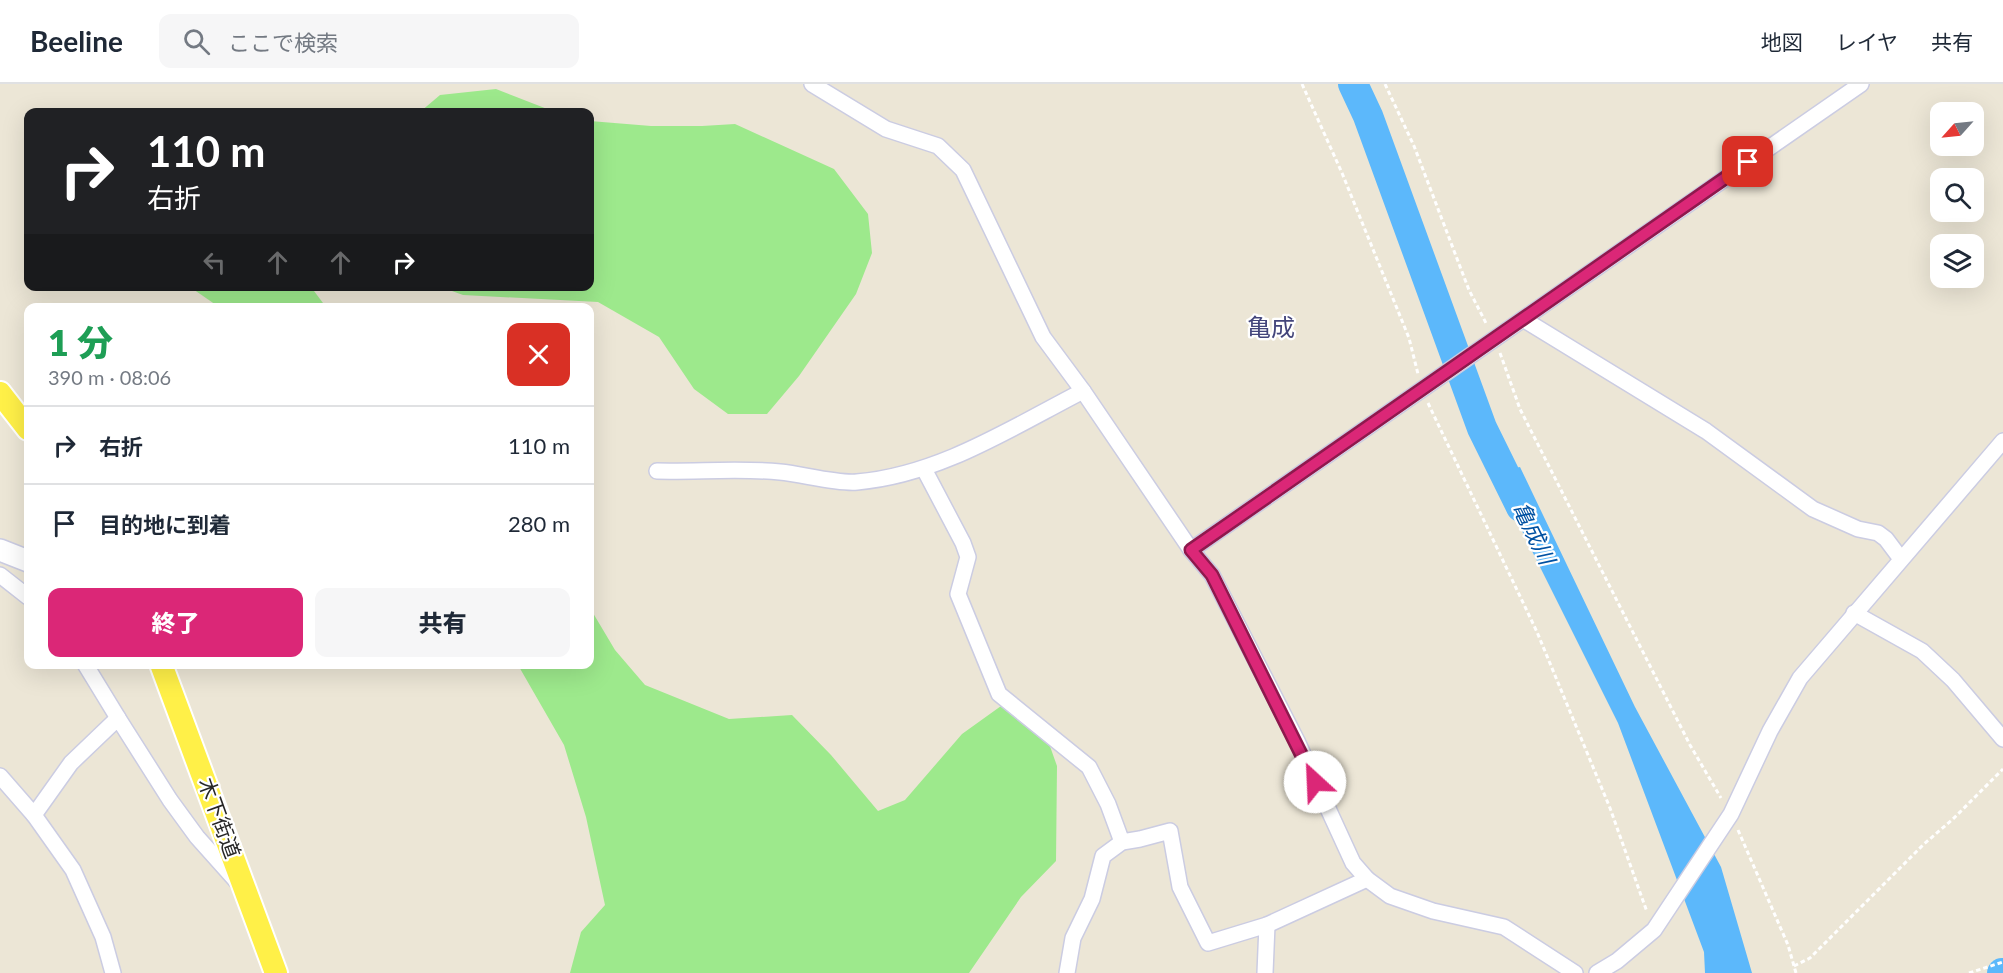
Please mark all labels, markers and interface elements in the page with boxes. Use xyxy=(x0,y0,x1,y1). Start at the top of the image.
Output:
search box xyxy=(159,14,579,68)
text: Beeline xyxy=(30,24,123,58)
icon: search xyxy=(180,25,213,58)
text: ここで検索 xyxy=(228,29,338,56)
text: 地図 xyxy=(1761,29,1803,54)
text: レイヤ xyxy=(1836,29,1898,54)
text: 共有 xyxy=(1931,29,1973,54)
north arrow xyxy=(1930,102,1984,156)
map controls xyxy=(1930,102,1984,288)
text: 110 m xyxy=(147,126,265,176)
icon: right xyxy=(48,132,126,210)
pin xyxy=(1722,136,1773,187)
icon: arrive xyxy=(1731,145,1764,178)
button: search xyxy=(1930,168,1984,222)
text: 右折 xyxy=(147,181,201,214)
button: layers xyxy=(1930,234,1984,288)
icon: left xyxy=(198,246,231,279)
icon: ahead xyxy=(261,246,294,279)
icon: ahead xyxy=(324,246,357,279)
icon: right xyxy=(387,246,420,279)
district label: 亀成 xyxy=(1247,312,1295,341)
text: 1 分 xyxy=(48,320,113,364)
button: close xyxy=(507,323,570,386)
text: 390 m · 08:06 xyxy=(48,365,171,389)
icon: right xyxy=(48,429,81,462)
text: 110 m xyxy=(508,432,570,459)
text: 右折 xyxy=(99,433,143,460)
water label: 亀成川 xyxy=(1508,497,1562,570)
icon: arrive xyxy=(48,507,81,540)
text: 280 m xyxy=(508,510,570,537)
text: 目的地に到着 xyxy=(99,511,231,538)
button: 終了 xyxy=(48,588,303,657)
button: 共有 xyxy=(315,588,570,657)
position arrow xyxy=(1283,750,1347,814)
street label: 木下街道 xyxy=(194,774,247,861)

